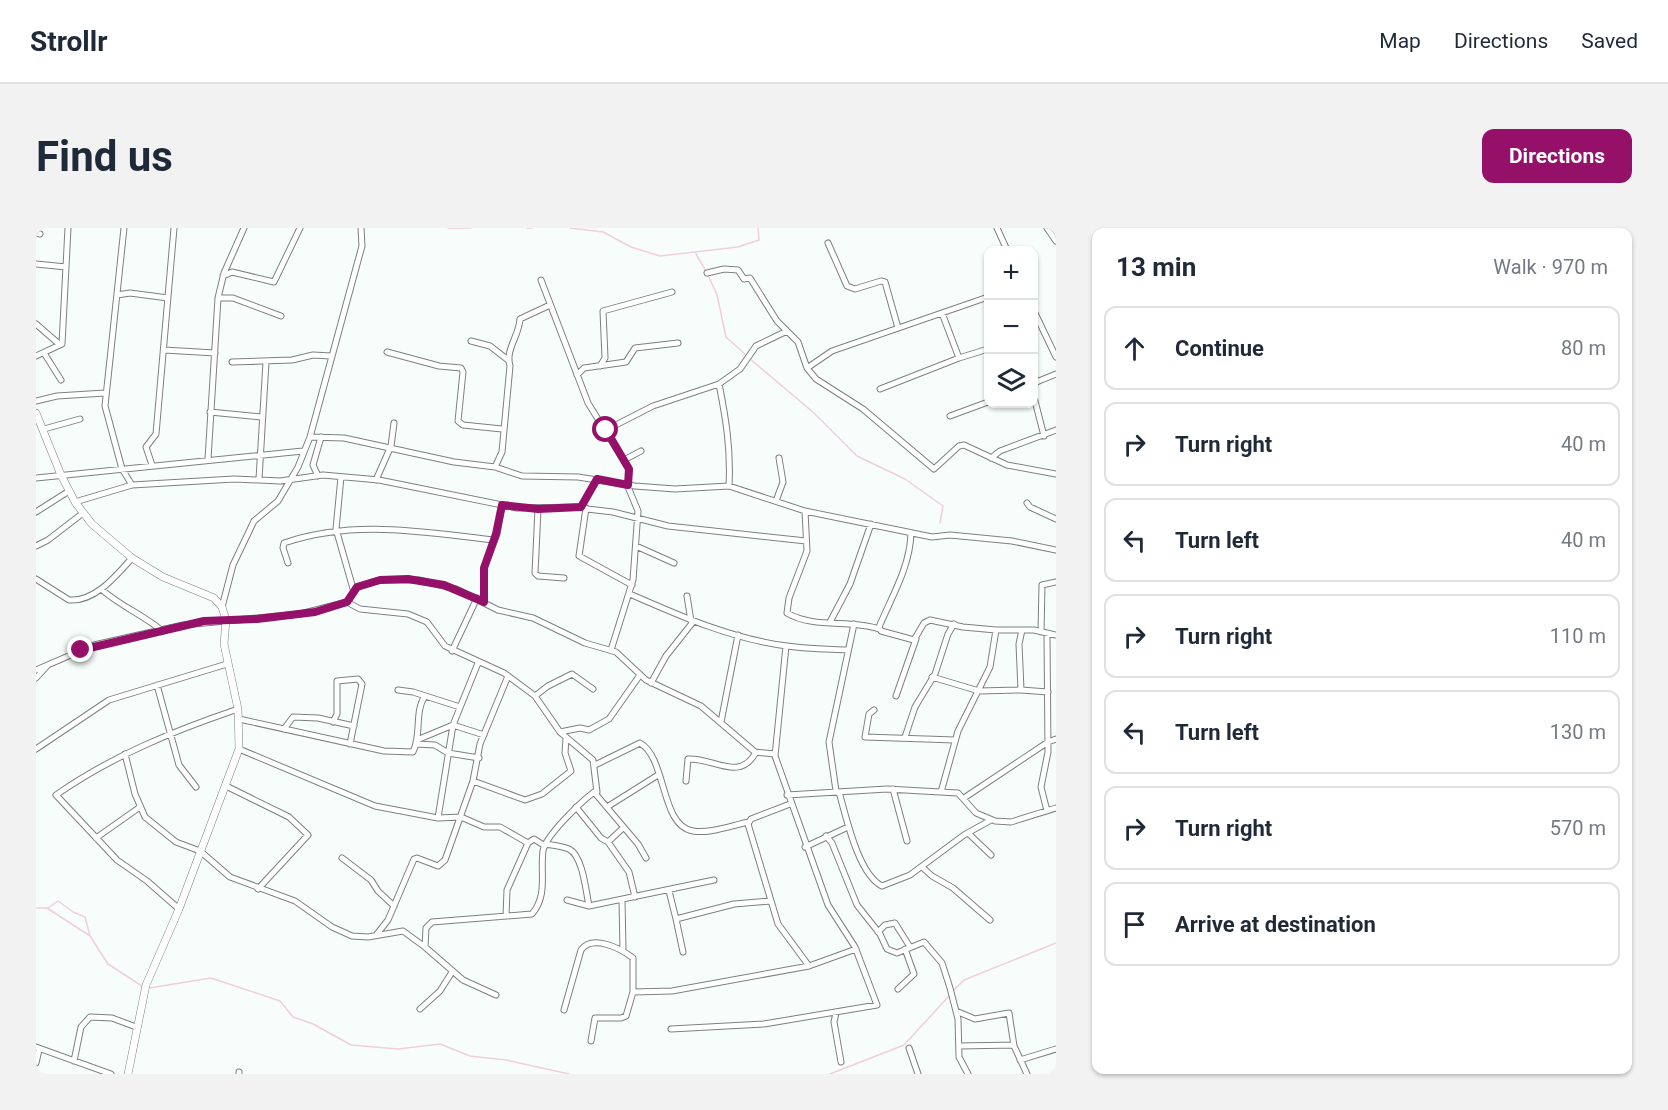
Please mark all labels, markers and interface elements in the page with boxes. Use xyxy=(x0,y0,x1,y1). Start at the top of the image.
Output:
text: Strollr xyxy=(30,25,107,58)
text: Map xyxy=(1379,29,1421,53)
text: Directions xyxy=(1454,29,1548,53)
text: Saved xyxy=(1581,29,1638,53)
button: Directions xyxy=(1482,129,1632,183)
text: Find us xyxy=(36,132,173,181)
map controls xyxy=(984,246,1038,408)
button: + xyxy=(984,246,1038,300)
text: 13 min xyxy=(1116,252,1196,282)
text: Walk · 970 m xyxy=(1493,255,1608,279)
button: − xyxy=(984,300,1038,354)
icon: ahead xyxy=(1118,332,1151,365)
text: Continue xyxy=(1175,336,1264,361)
text: 80 m xyxy=(1561,336,1606,360)
button: layers xyxy=(984,354,1038,408)
route start xyxy=(592,416,618,442)
icon: right xyxy=(1118,428,1151,461)
text: Turn right xyxy=(1175,432,1272,457)
text: 40 m xyxy=(1561,432,1606,456)
icon: left xyxy=(1118,524,1151,557)
text: Turn left xyxy=(1175,528,1259,553)
text: 40 m xyxy=(1561,528,1606,552)
icon: right xyxy=(1118,620,1151,653)
text: Turn right xyxy=(1175,624,1272,649)
text: 110 m xyxy=(1550,624,1606,648)
route end xyxy=(67,636,93,662)
icon: left xyxy=(1118,716,1151,749)
text: Turn left xyxy=(1175,720,1259,745)
text: 130 m xyxy=(1550,720,1606,744)
icon: right xyxy=(1118,812,1151,845)
text: Turn right xyxy=(1175,816,1272,841)
text: 570 m xyxy=(1550,816,1606,840)
icon: arrive xyxy=(1118,908,1151,941)
text: Arrive at destination xyxy=(1175,912,1376,937)

